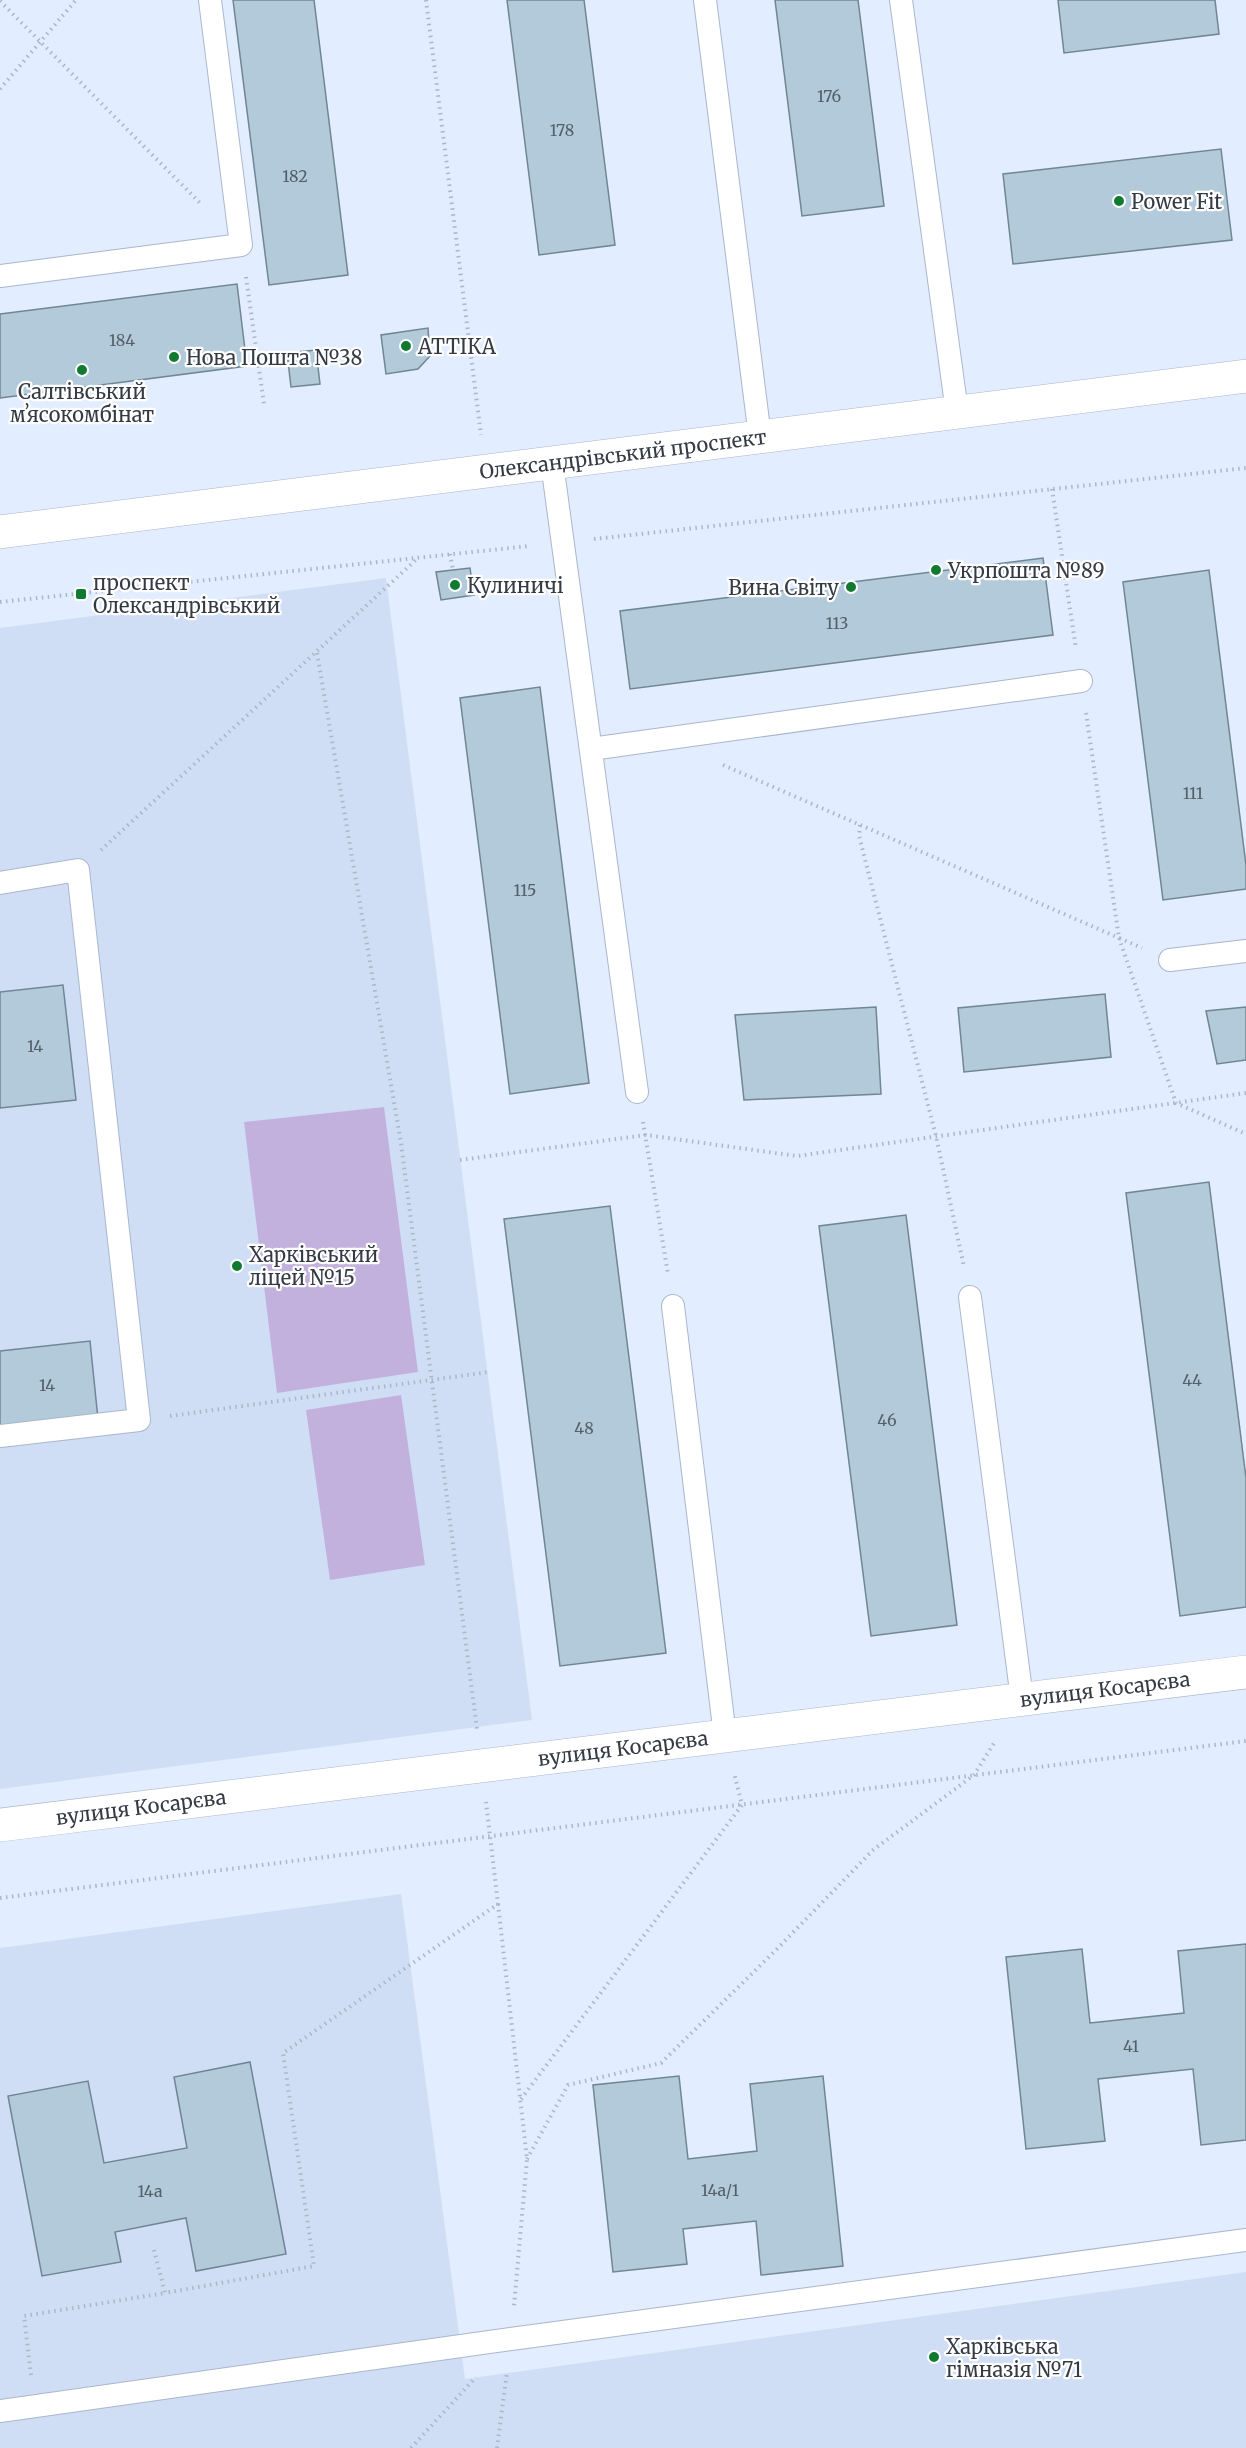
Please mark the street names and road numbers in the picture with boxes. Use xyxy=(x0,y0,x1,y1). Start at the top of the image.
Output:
street label: Олександрівський проспект xyxy=(478,424,768,484)
street label: вулиця Косарєва xyxy=(1018,1666,1192,1712)
street label: вулиця Косарєва xyxy=(536,1725,710,1771)
street label: вулиця Косарєва xyxy=(54,1784,228,1830)

